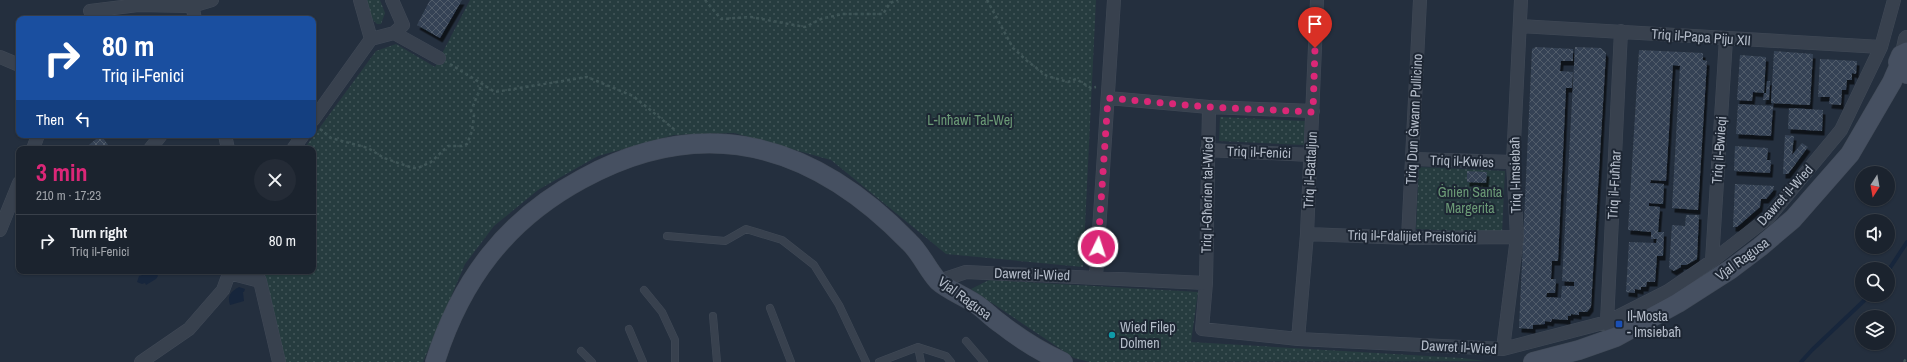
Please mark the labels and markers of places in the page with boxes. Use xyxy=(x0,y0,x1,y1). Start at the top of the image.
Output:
pin xyxy=(1298,7.0,1332,48)
place label: Il-Mosta - Imsiebaħ xyxy=(1627,307,1681,341)
place label: Wied Filep Dolmen xyxy=(1120,318,1176,352)
marker: Il-Mosta - Imsiebaħ xyxy=(1614,319,1624,329)
marker: Wied Filep Dolmen xyxy=(1107,330,1117,340)

